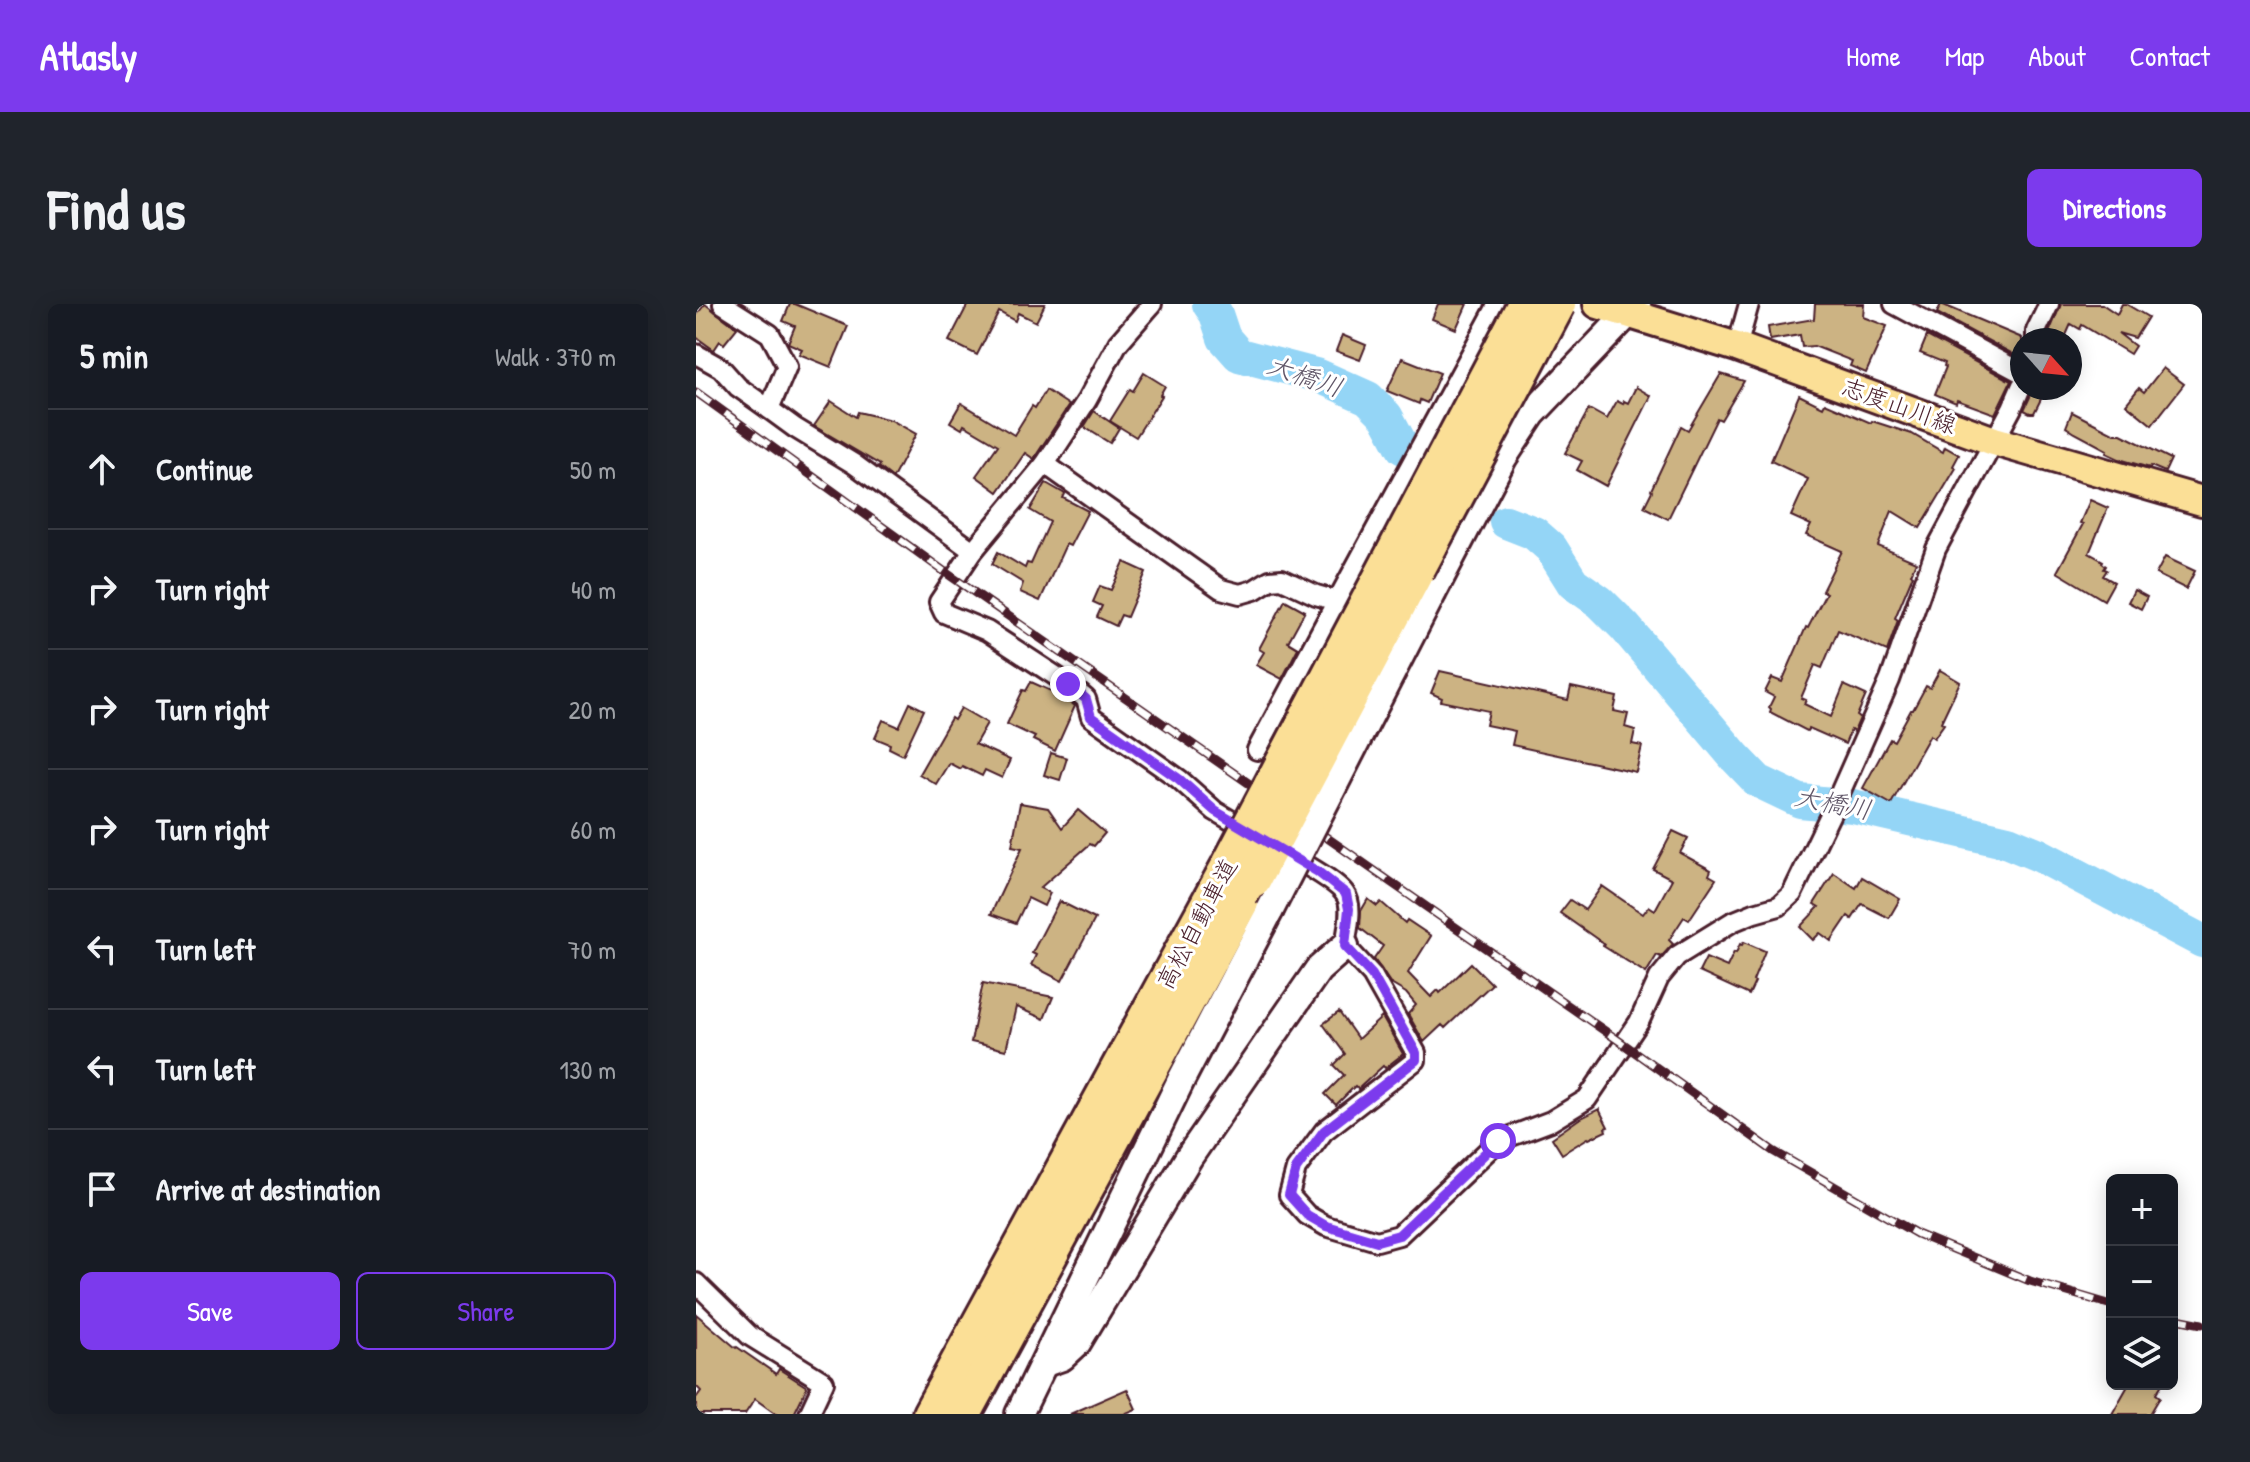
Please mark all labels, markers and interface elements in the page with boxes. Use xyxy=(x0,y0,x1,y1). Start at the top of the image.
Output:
text: Atlasly xyxy=(40,30,137,82)
text: Home xyxy=(1846,37,1901,75)
text: Map xyxy=(1945,37,1984,75)
text: About xyxy=(2028,37,2086,75)
text: Contact xyxy=(2130,37,2210,75)
button: Directions xyxy=(2027,169,2202,247)
text: Find us xyxy=(48,171,186,246)
north arrow xyxy=(2010,328,2082,400)
text: 5 min xyxy=(80,333,148,379)
text: Walk · 370 m xyxy=(495,339,616,374)
water label: 大橋川 xyxy=(1263,346,1348,405)
street label: 志度山川線 xyxy=(1837,370,1961,441)
icon: ahead xyxy=(80,447,124,491)
text: Continue xyxy=(156,449,253,489)
text: 50 m xyxy=(570,452,616,487)
icon: right xyxy=(80,567,124,611)
text: Turn right xyxy=(156,569,269,609)
text: 40 m xyxy=(571,572,616,607)
route end xyxy=(1050,666,1086,702)
icon: right xyxy=(80,687,124,731)
text: Turn right xyxy=(156,689,269,729)
text: 20 m xyxy=(569,692,616,727)
water label: 大橋川 xyxy=(1791,778,1875,827)
icon: right xyxy=(80,807,124,851)
text: Turn right xyxy=(156,809,269,849)
text: 60 m xyxy=(570,812,616,847)
street label: 高松自動車道 xyxy=(1148,852,1244,995)
icon: left xyxy=(80,927,124,971)
text: Turn left xyxy=(156,929,255,969)
text: 70 m xyxy=(568,932,616,967)
icon: left xyxy=(80,1047,124,1091)
text: Turn left xyxy=(156,1049,255,1089)
text: 130 m xyxy=(560,1052,616,1087)
route start xyxy=(1480,1123,1516,1159)
icon: arrive xyxy=(80,1167,124,1211)
text: Arrive at destination xyxy=(156,1169,381,1209)
map controls xyxy=(2106,1174,2178,1390)
button: + xyxy=(2106,1174,2178,1246)
button: − xyxy=(2106,1246,2178,1318)
button: Save xyxy=(80,1272,340,1350)
button: Share xyxy=(356,1272,616,1350)
button: layers xyxy=(2106,1318,2178,1390)

